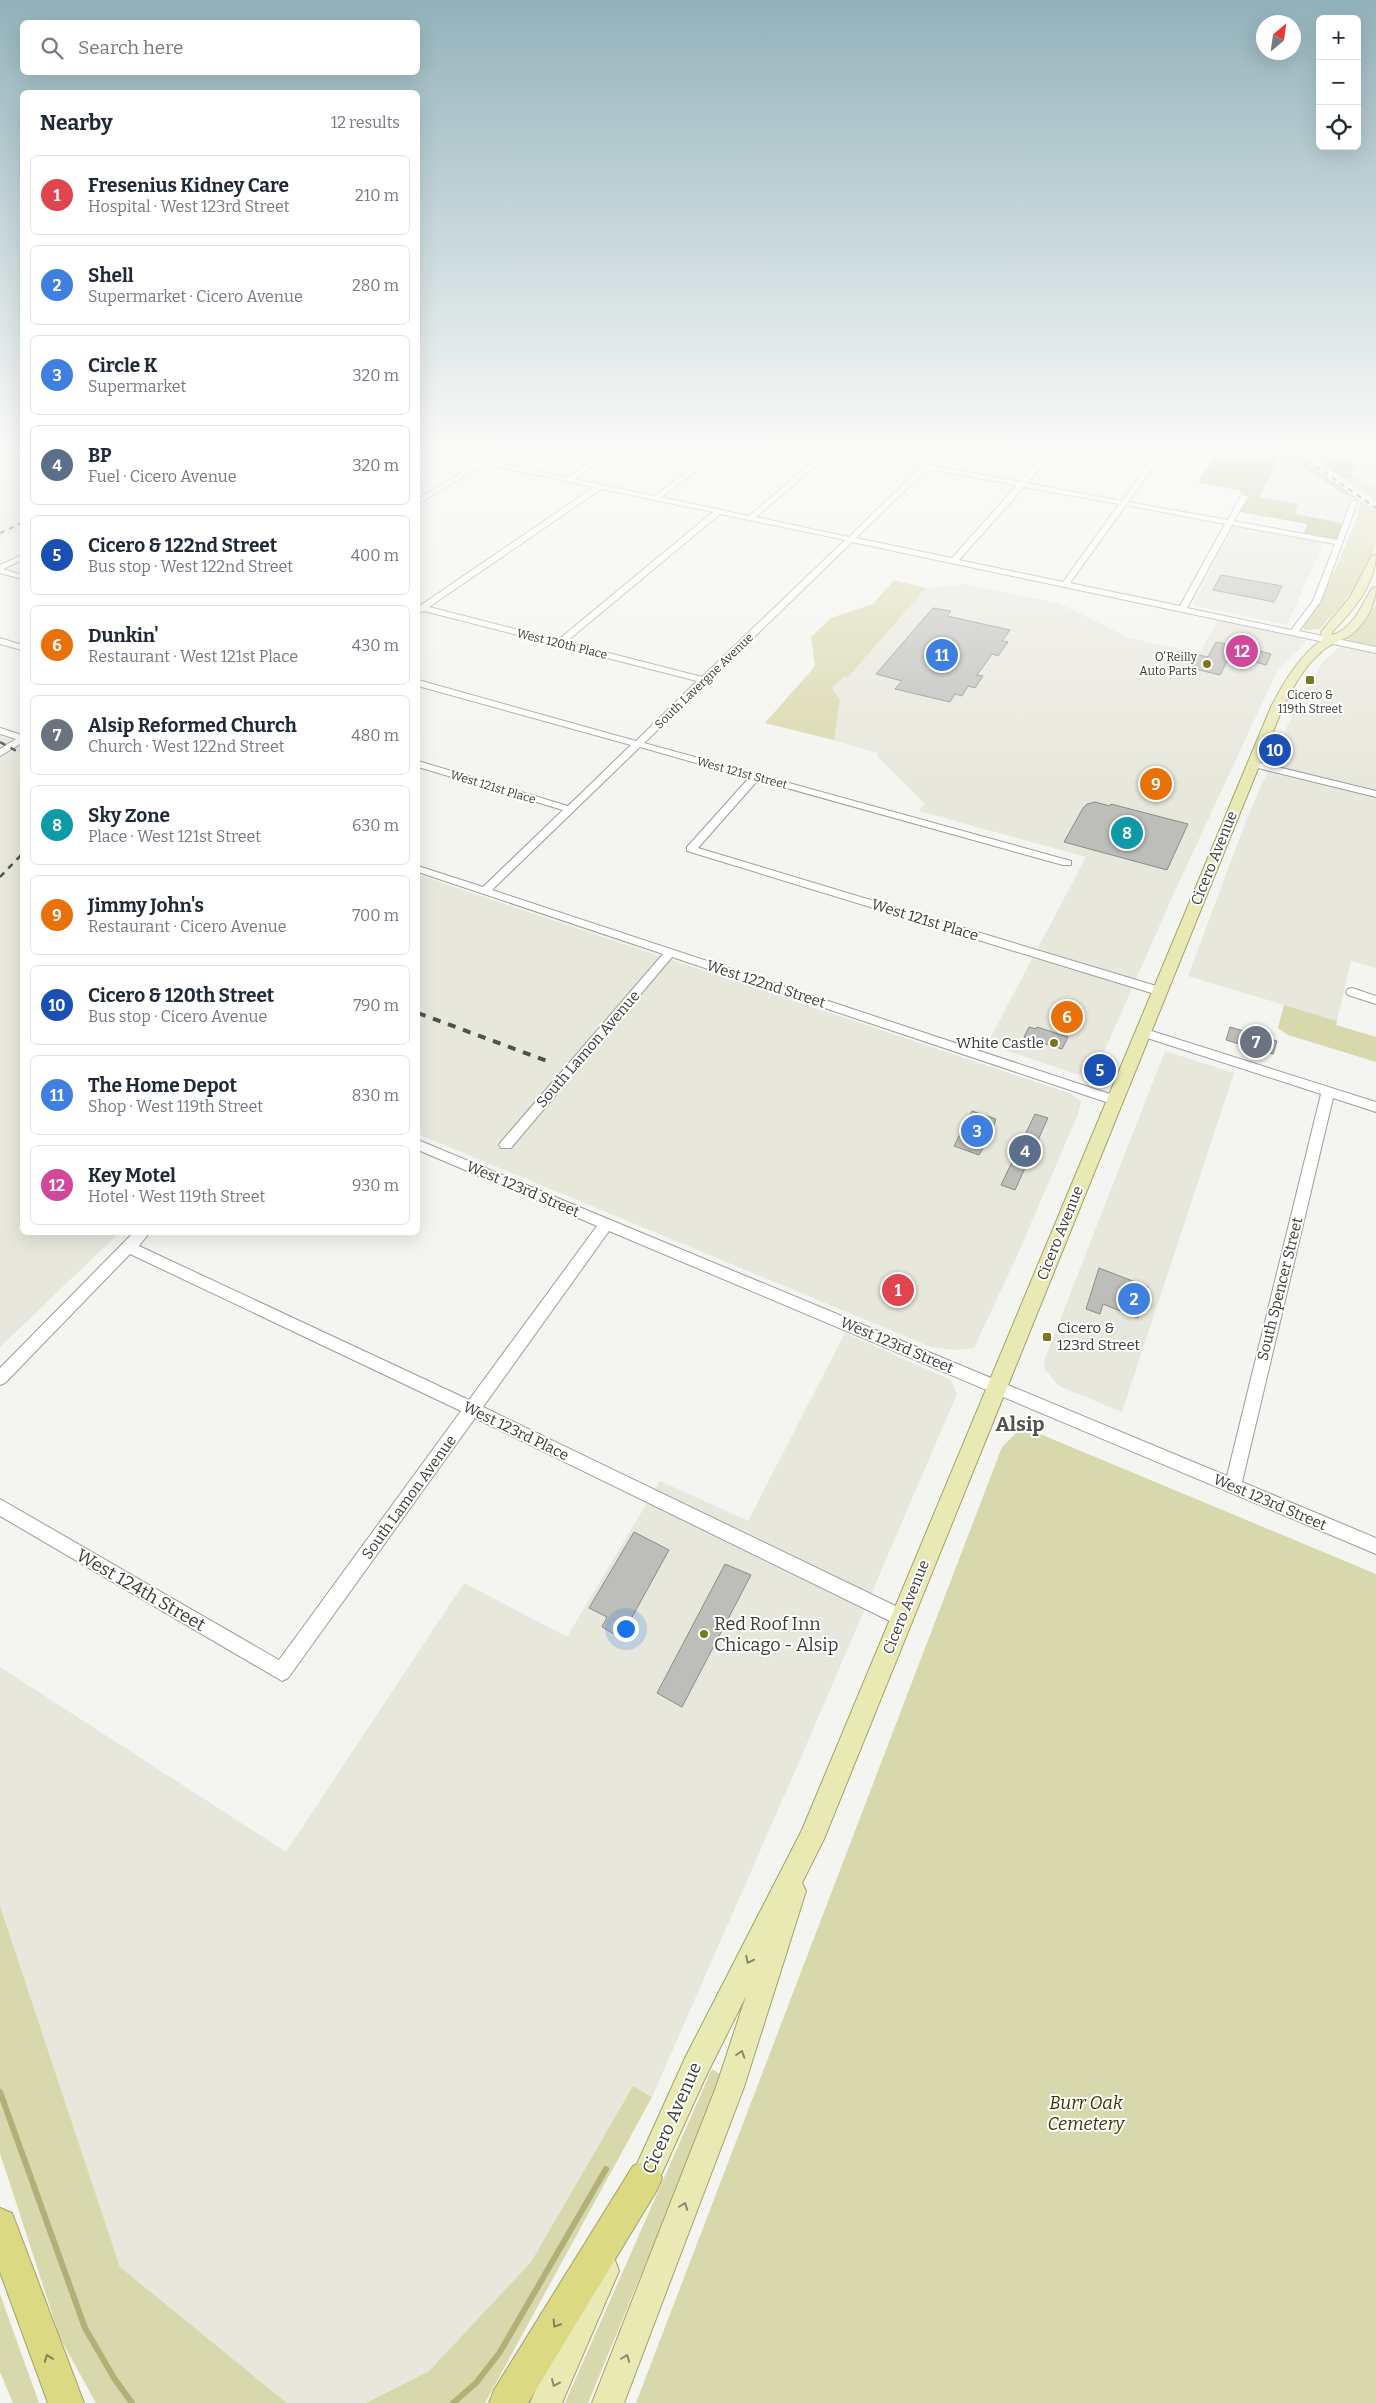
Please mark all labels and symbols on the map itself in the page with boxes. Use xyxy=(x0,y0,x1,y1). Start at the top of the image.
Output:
north arrow xyxy=(1256,15,1301,60)
street label: West 120th Place xyxy=(515,626,609,662)
street label: South Lavergne Avenue xyxy=(652,630,756,732)
pin: 12 xyxy=(1226,632,1258,670)
pin: 11 xyxy=(926,636,958,674)
place label: O'Reilly Auto Parts xyxy=(1139,650,1198,678)
marker: O'Reilly Auto Parts xyxy=(1201,658,1213,670)
marker: Cicero & 119th Street xyxy=(1304,674,1316,686)
place label: Cicero & 119th Street xyxy=(1278,688,1343,716)
pin: 10 xyxy=(1259,731,1291,769)
street label: West 121st Street xyxy=(695,754,789,792)
pin: 9 xyxy=(1140,765,1172,803)
street label: West 121st Place xyxy=(449,767,537,807)
street label: Cicero Avenue xyxy=(1187,808,1241,908)
pin: 8 xyxy=(1111,814,1143,852)
street label: West 121st Place xyxy=(869,895,981,945)
street label: West 122nd Street xyxy=(704,956,828,1012)
street label: South Lamon Avenue xyxy=(532,987,644,1111)
pin: 6 xyxy=(1051,998,1083,1036)
pin: 7 xyxy=(1240,1023,1272,1061)
place label: White Castle xyxy=(956,1034,1044,1052)
marker: White Castle xyxy=(1048,1037,1060,1049)
pin: 5 xyxy=(1084,1051,1116,1089)
pin: 3 xyxy=(961,1112,993,1150)
pin: 4 xyxy=(1009,1132,1041,1170)
street label: West 123rd Street xyxy=(464,1157,583,1221)
street label: Cicero Avenue xyxy=(1033,1183,1087,1283)
street label: South Spencer Street xyxy=(1253,1215,1307,1363)
pin: 1 xyxy=(882,1271,914,1309)
pin: 2 xyxy=(1118,1280,1150,1318)
street label: West 123rd Street xyxy=(838,1313,957,1377)
place label: Cicero & 123rd Street xyxy=(1057,1319,1141,1354)
marker: Cicero & 123rd Street xyxy=(1041,1331,1053,1343)
street label: West 123rd Place xyxy=(460,1398,572,1464)
district label: Alsip xyxy=(996,1412,1044,1436)
street label: South Lamon Avenue xyxy=(358,1432,460,1562)
street label: West 123rd Street xyxy=(1211,1470,1330,1534)
street label: West 124th Street xyxy=(73,1544,210,1636)
street label: Cicero Avenue xyxy=(879,1557,933,1657)
place label: Red Roof Inn Chicago - Alsip xyxy=(714,1613,838,1656)
your location xyxy=(613,1616,639,1642)
marker: Red Roof Inn Chicago - Alsip xyxy=(698,1628,710,1640)
one-way arrow xyxy=(745,1955,755,1964)
one-way arrow xyxy=(735,2050,745,2058)
street label: Cicero Avenue xyxy=(638,2059,706,2177)
park label: Burr Oak Cemetery xyxy=(1048,2092,1125,2135)
one-way arrow xyxy=(678,2202,688,2211)
one-way arrow xyxy=(552,2318,562,2327)
one-way arrow xyxy=(44,2354,54,2363)
one-way arrow xyxy=(620,2354,630,2362)
one-way arrow xyxy=(551,2378,561,2387)

